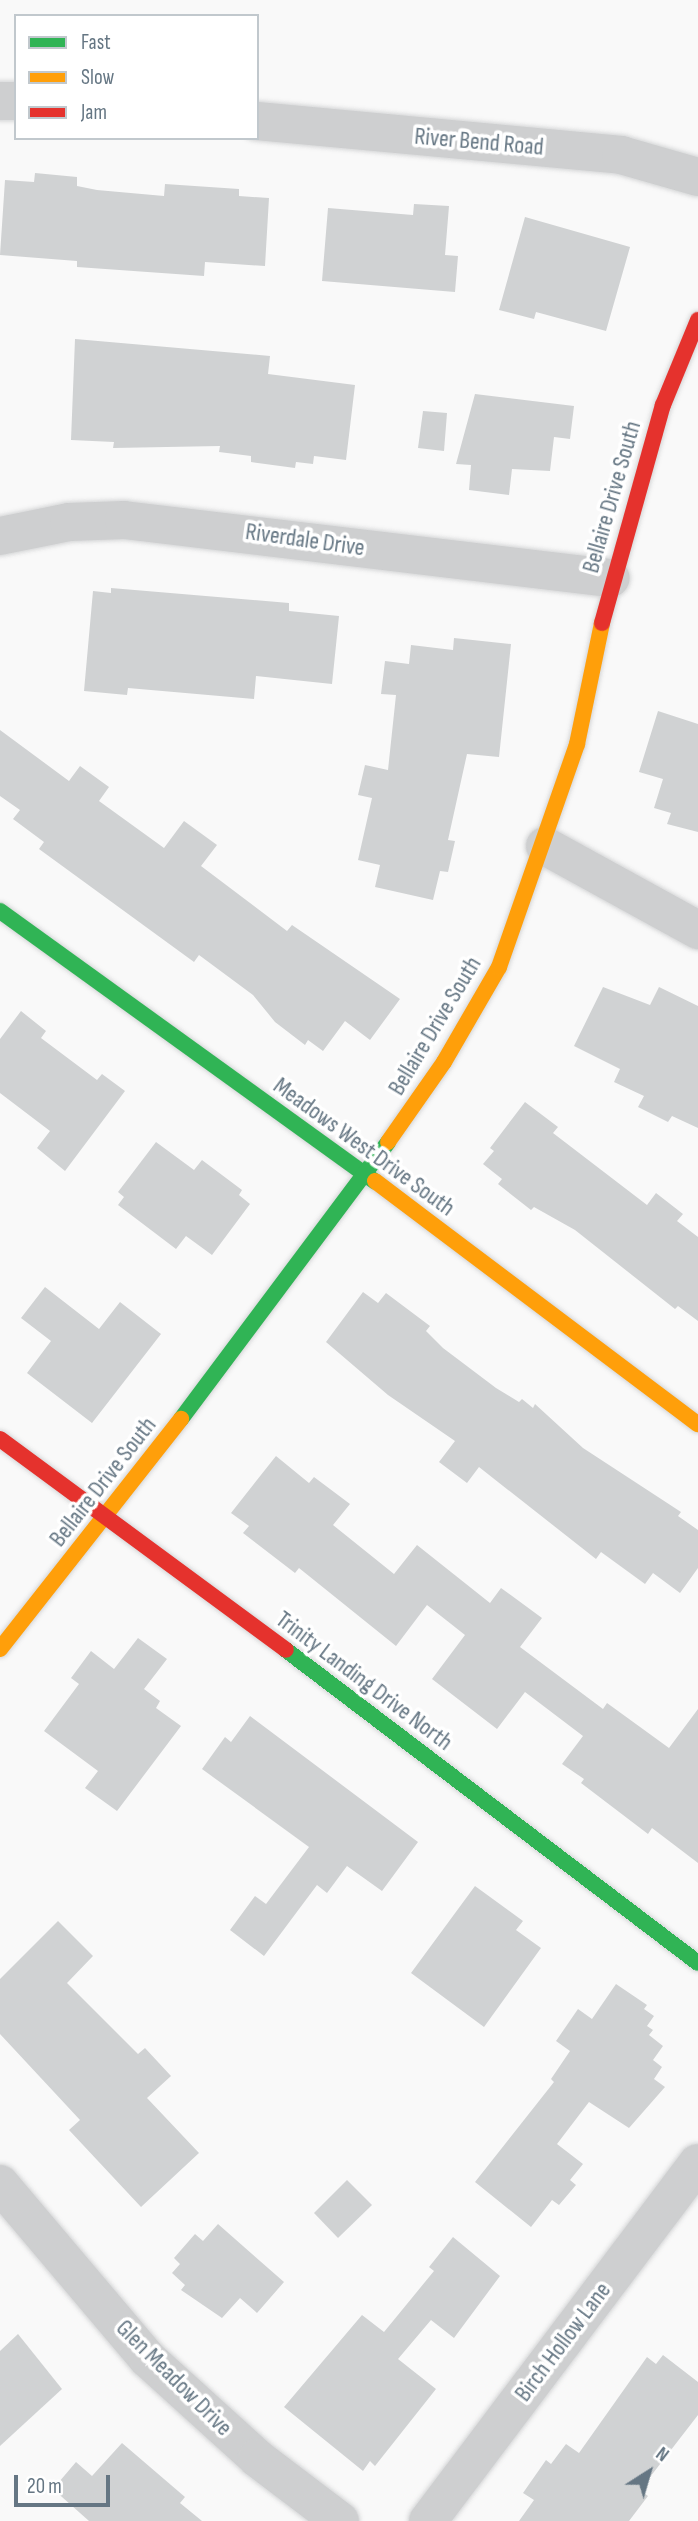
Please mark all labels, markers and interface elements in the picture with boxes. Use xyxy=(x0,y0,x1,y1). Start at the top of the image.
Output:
legend xyxy=(14,14,259,140)
text: Fast xyxy=(81,30,111,55)
text: Slow xyxy=(81,65,114,90)
text: Jam xyxy=(81,100,107,125)
street label: River Bend Road xyxy=(413,122,545,162)
street label: Bellaire Drive South xyxy=(577,418,647,576)
street label: Riverdale Drive xyxy=(244,517,366,563)
street label: Bellaire Drive South xyxy=(382,952,488,1100)
street label: Meadows West Drive South xyxy=(268,1072,460,1222)
street label: Bellaire Drive South xyxy=(43,1411,163,1553)
street label: Trinity Landing Drive North xyxy=(270,1605,458,1757)
street label: Birch Hollow Lane xyxy=(509,2277,617,2407)
street label: Glen Meadow Drive xyxy=(110,2314,238,2442)
north arrow xyxy=(614,2437,684,2507)
text: N xyxy=(651,2443,673,2467)
scale bar xyxy=(18,2462,114,2506)
text: 20 m xyxy=(27,2474,62,2499)

